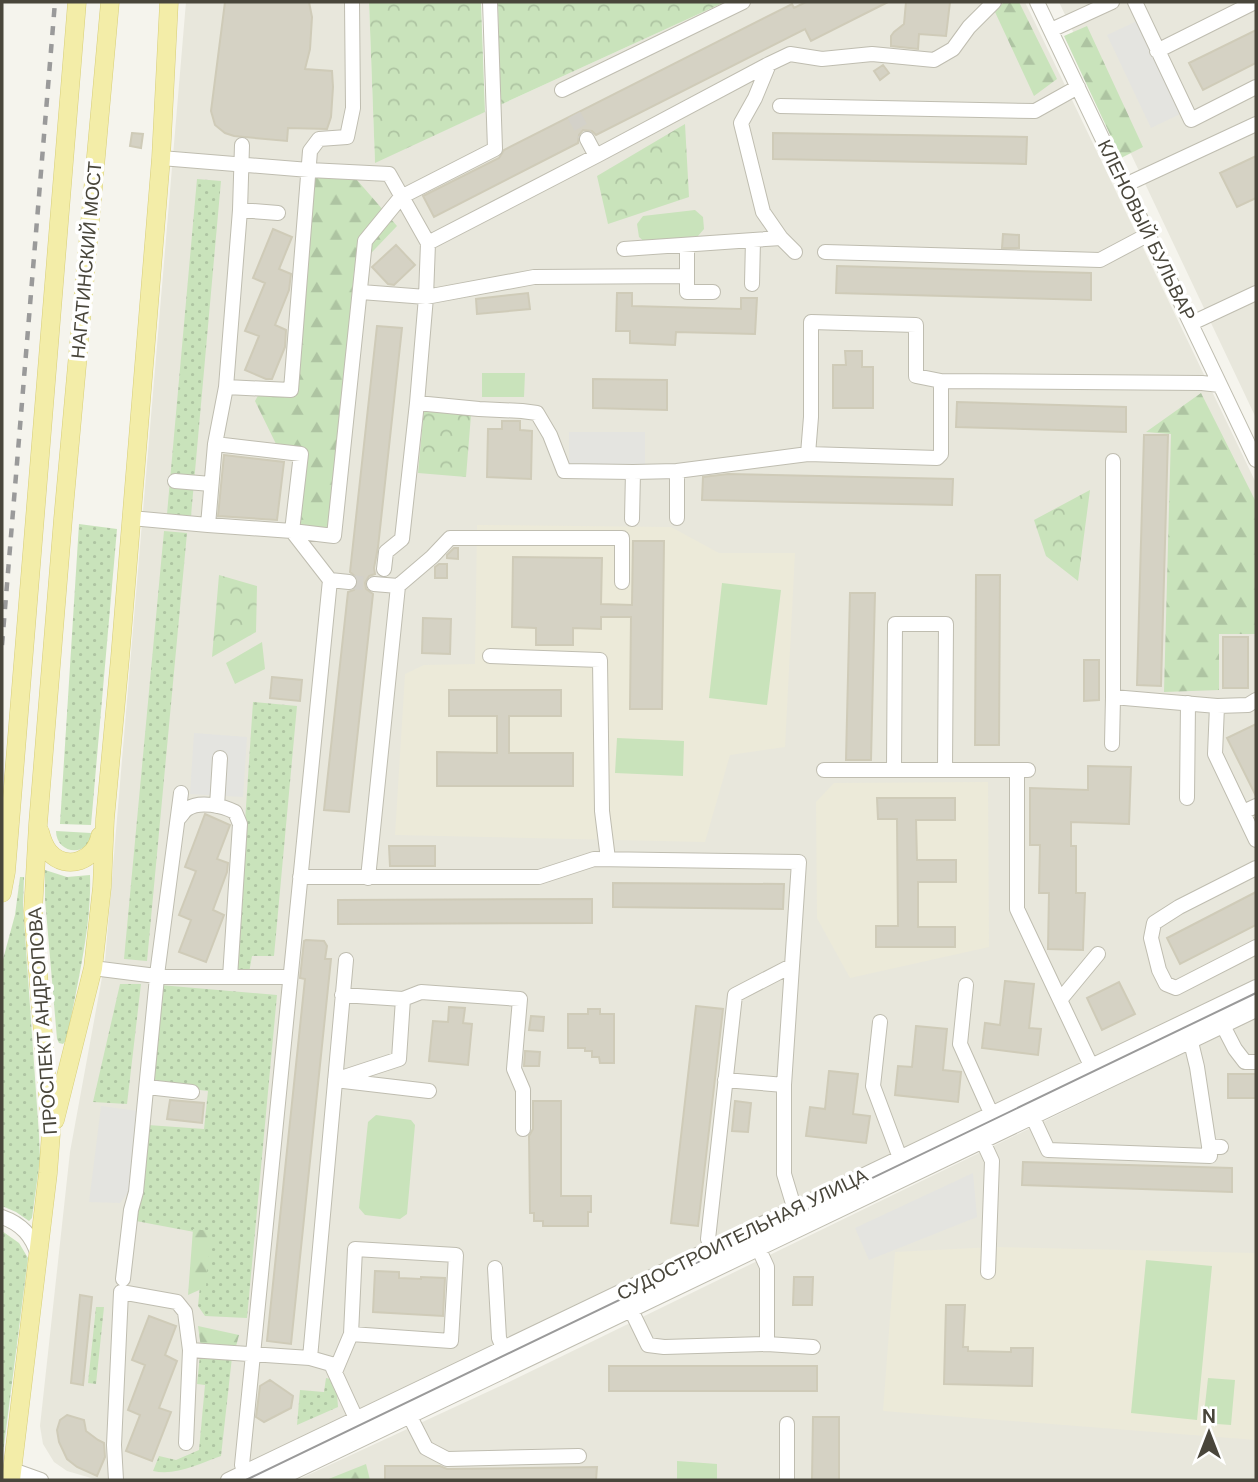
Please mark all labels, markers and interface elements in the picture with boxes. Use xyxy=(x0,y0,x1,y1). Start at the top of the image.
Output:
street label: КЛЕНОВЫЙ БУЛЬВАР xyxy=(1092,135,1201,325)
street label: НАГАТИНСКИЙ МОСТ xyxy=(65,160,108,360)
street label: ПРОСПЕКТ АНДРОПОВА xyxy=(22,906,63,1136)
street label: СУДОСТРОИТЕЛЬНАЯ УЛИЦА xyxy=(613,1163,872,1306)
north arrow xyxy=(1174,1398,1244,1468)
text: N xyxy=(1202,1404,1216,1429)

